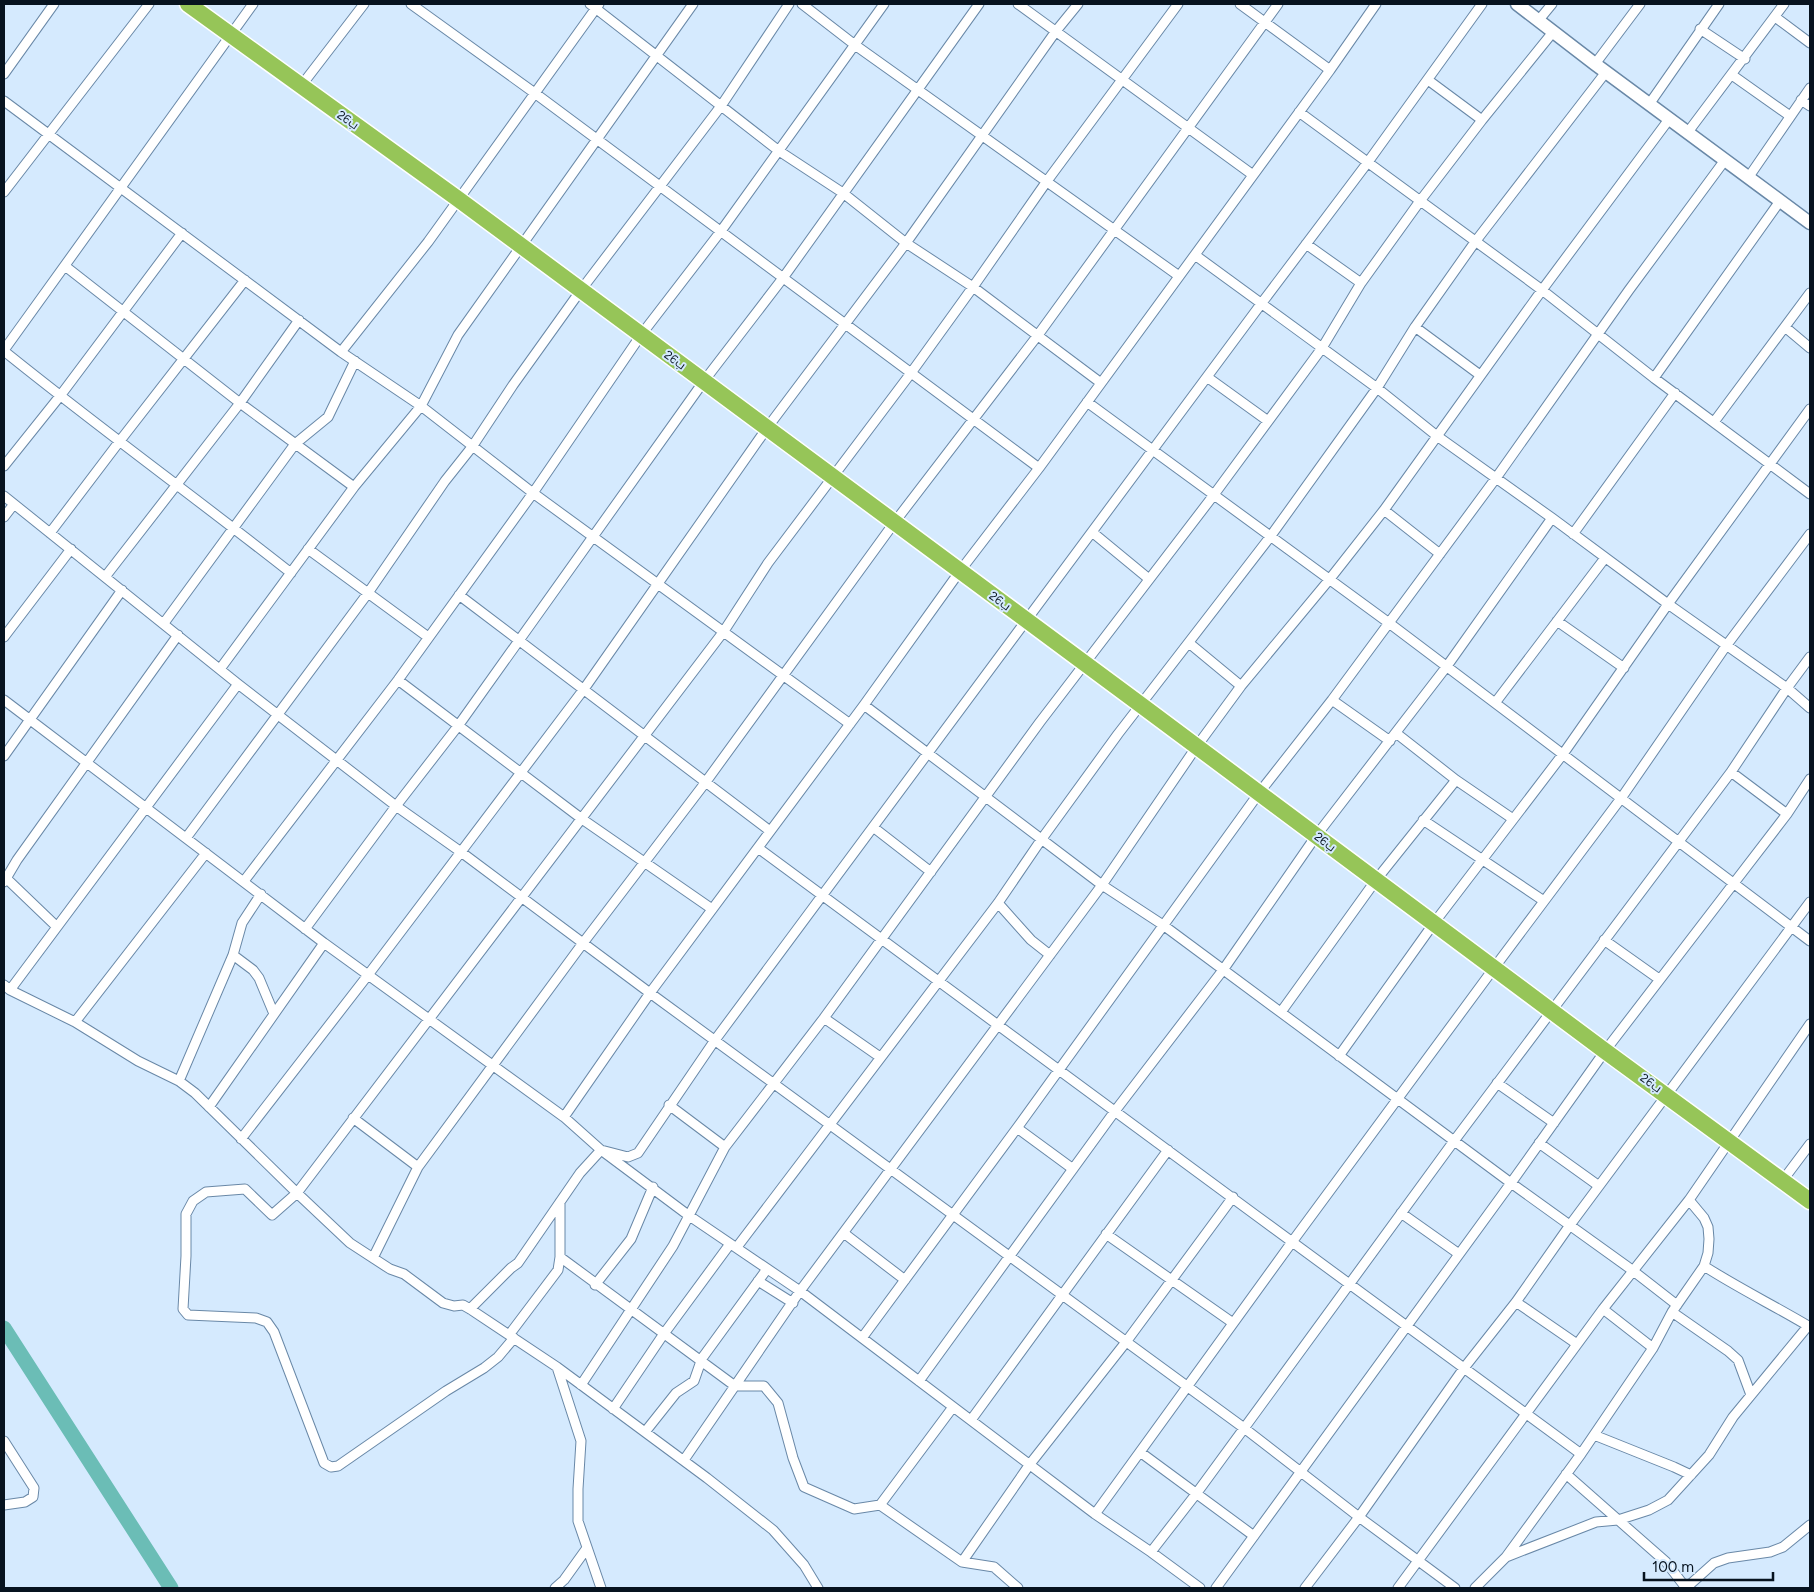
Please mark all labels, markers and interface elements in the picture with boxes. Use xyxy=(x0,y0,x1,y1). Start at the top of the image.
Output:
street label: 26ب xyxy=(335,108,361,132)
street label: 26ب xyxy=(662,348,688,372)
street label: 26ب xyxy=(987,589,1013,613)
street label: 26ب xyxy=(1312,829,1338,855)
street label: 26ب xyxy=(1638,1071,1664,1095)
scale bar xyxy=(1644,1550,1773,1582)
text: 100 m xyxy=(1652,1558,1694,1576)

